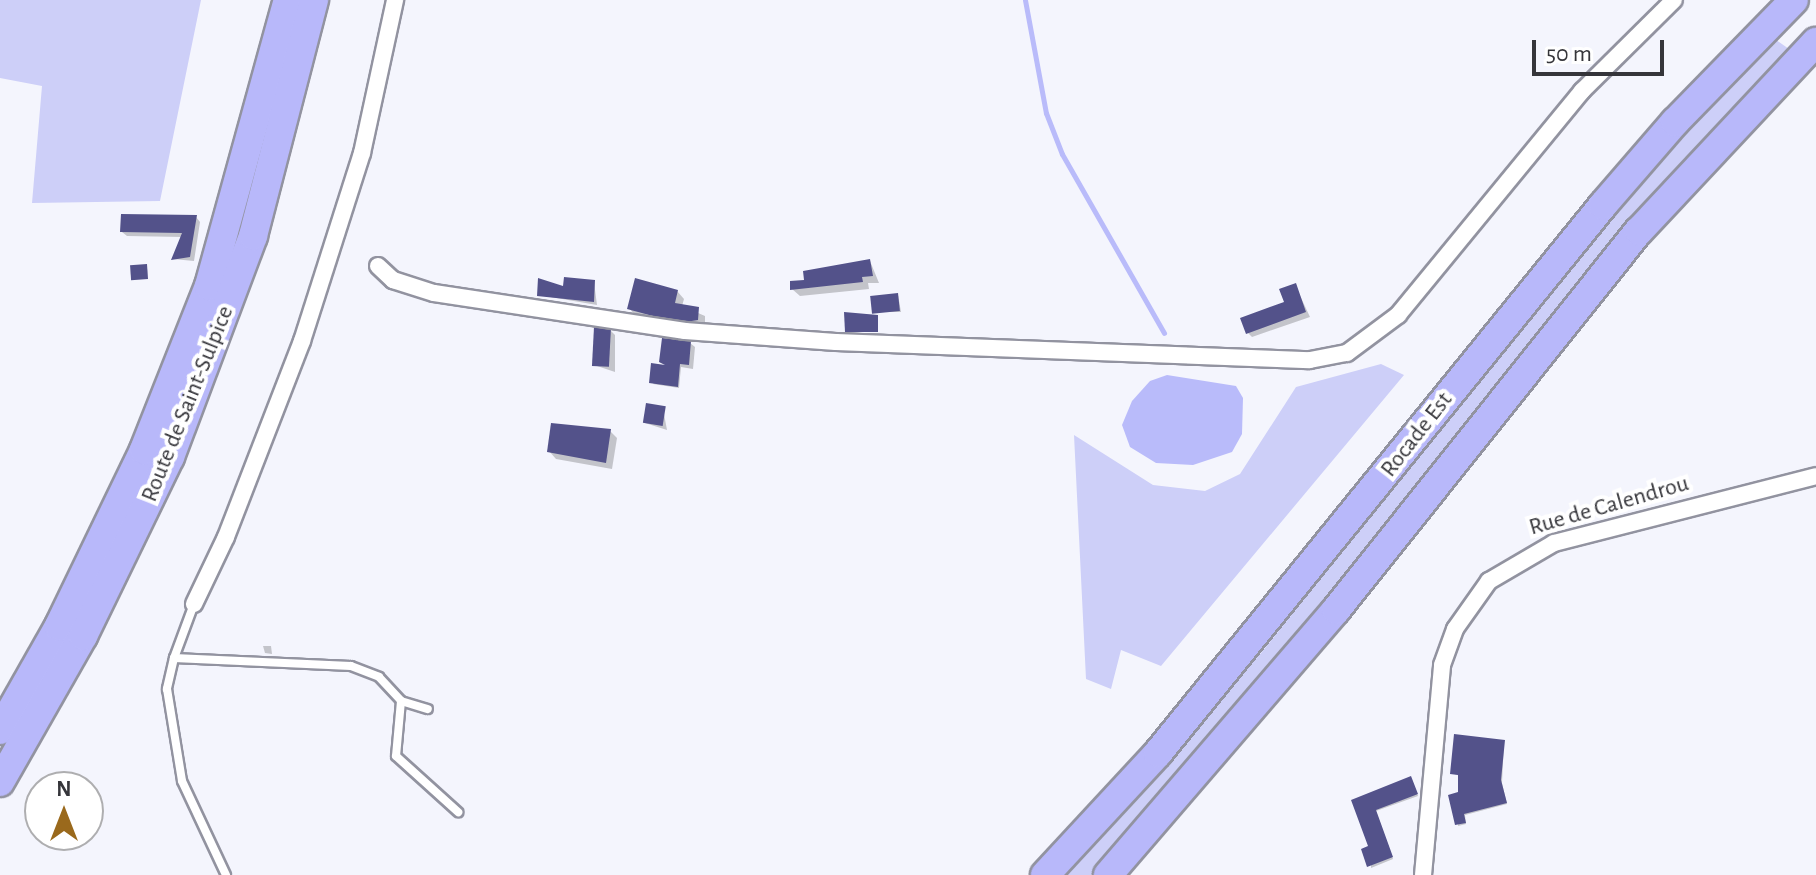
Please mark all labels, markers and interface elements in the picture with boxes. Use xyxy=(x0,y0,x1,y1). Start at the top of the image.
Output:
scale bar xyxy=(1536,24,1668,74)
text: 50 m xyxy=(1546,42,1592,66)
street label: Route de Saint-Sulpice xyxy=(136,302,240,506)
street label: Rocade Est xyxy=(1375,387,1459,483)
street label: Rue de Calendrou xyxy=(1526,469,1692,543)
north arrow xyxy=(24,771,104,851)
text: N xyxy=(56,778,72,800)

